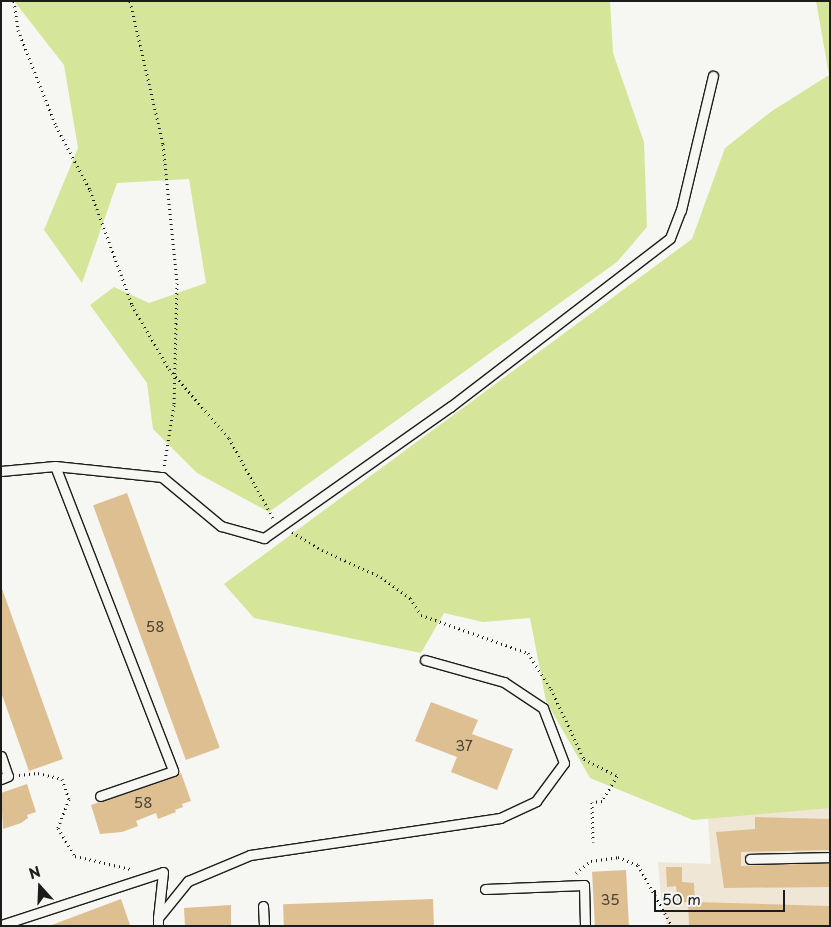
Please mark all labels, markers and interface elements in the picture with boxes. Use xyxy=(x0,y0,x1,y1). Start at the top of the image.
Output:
house number: 58 xyxy=(145,617,165,635)
house number: 37 xyxy=(455,736,473,754)
house number: 58 xyxy=(133,793,153,811)
text: N xyxy=(26,861,44,884)
north arrow xyxy=(15,862,65,912)
scale bar xyxy=(656,880,787,912)
text: 50 m xyxy=(662,887,701,910)
house number: 35 xyxy=(600,890,620,908)

